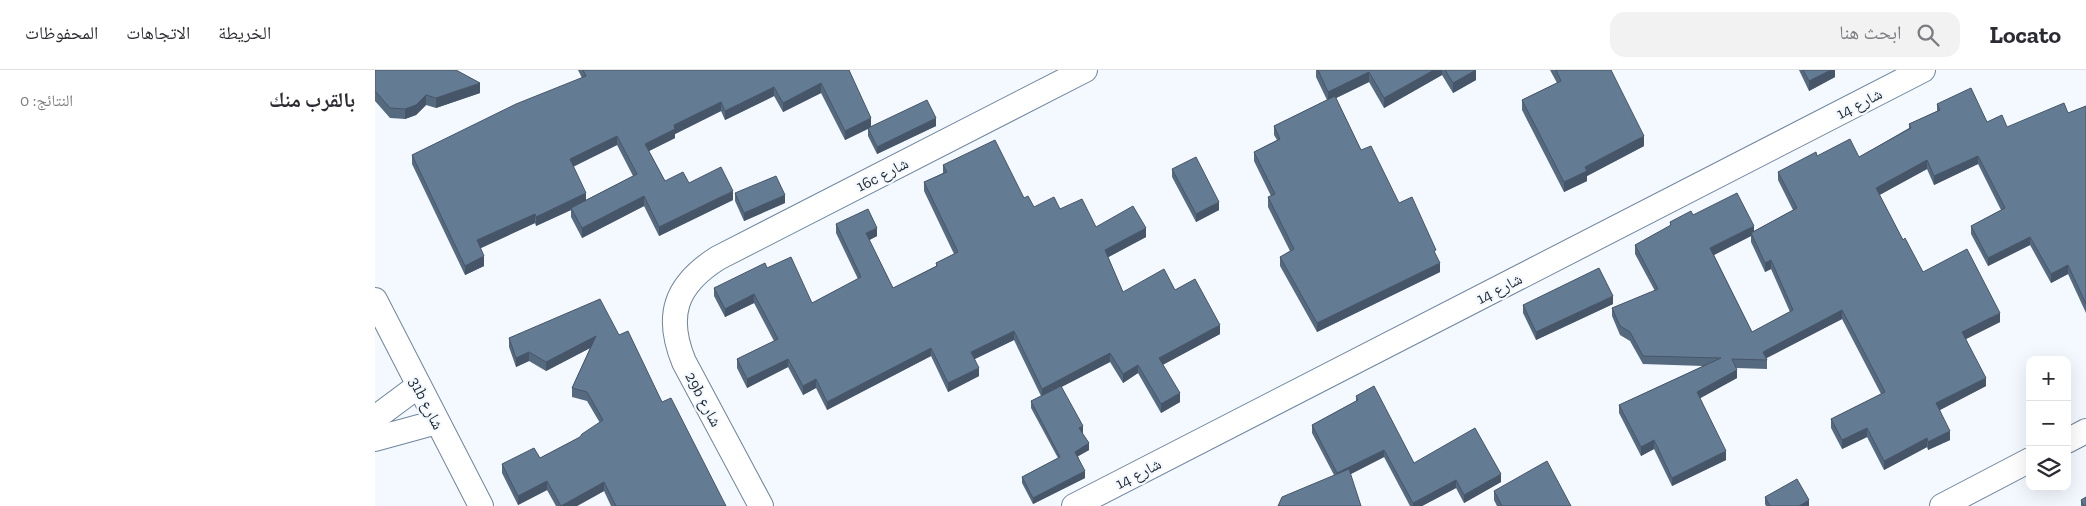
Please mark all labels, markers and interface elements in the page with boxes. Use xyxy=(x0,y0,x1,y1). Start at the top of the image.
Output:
search box xyxy=(1610,12,1960,57)
text: Locato xyxy=(1990,20,2061,49)
text: ابحث هنا xyxy=(1839,21,1902,44)
icon: search xyxy=(1914,21,1942,49)
text: المحفوظات xyxy=(25,22,98,44)
text: الاتجاهات xyxy=(126,22,190,44)
text: الخريطة xyxy=(218,22,271,44)
street label: شارع 14 xyxy=(1833,84,1886,124)
text: بالقرب منك xyxy=(269,87,355,112)
text: النتائج: 0 xyxy=(20,91,73,110)
street label: 16c شارع xyxy=(853,153,912,197)
street label: شارع 14 xyxy=(1473,269,1526,309)
map controls xyxy=(2026,356,2071,491)
button: + xyxy=(2026,356,2071,401)
street label: 29b شارع xyxy=(680,369,726,430)
street label: 31b شارع xyxy=(404,374,448,433)
button: − xyxy=(2026,401,2071,446)
button: layers xyxy=(2026,446,2071,491)
street label: شارع 14 xyxy=(1112,454,1165,494)

